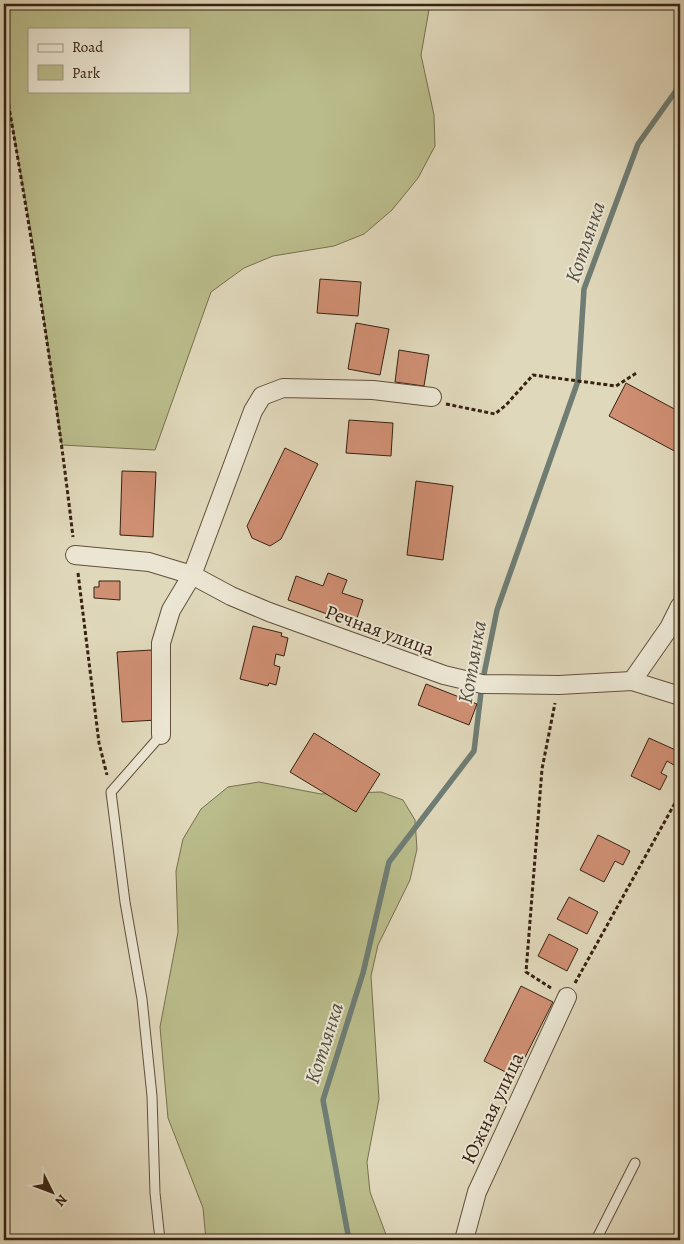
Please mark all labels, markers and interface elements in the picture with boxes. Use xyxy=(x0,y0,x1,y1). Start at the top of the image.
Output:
legend xyxy=(28,28,190,92)
text: Road xyxy=(72,37,104,57)
text: Park xyxy=(72,63,101,83)
water label: Котлянка xyxy=(558,198,612,286)
street label: Речная улица xyxy=(321,598,439,663)
water label: Котлянка xyxy=(451,618,493,706)
water label: Котлянка xyxy=(298,999,350,1087)
street label: Южная улица xyxy=(455,1047,530,1169)
north arrow xyxy=(28,1166,78,1216)
text: N xyxy=(51,1190,72,1211)

